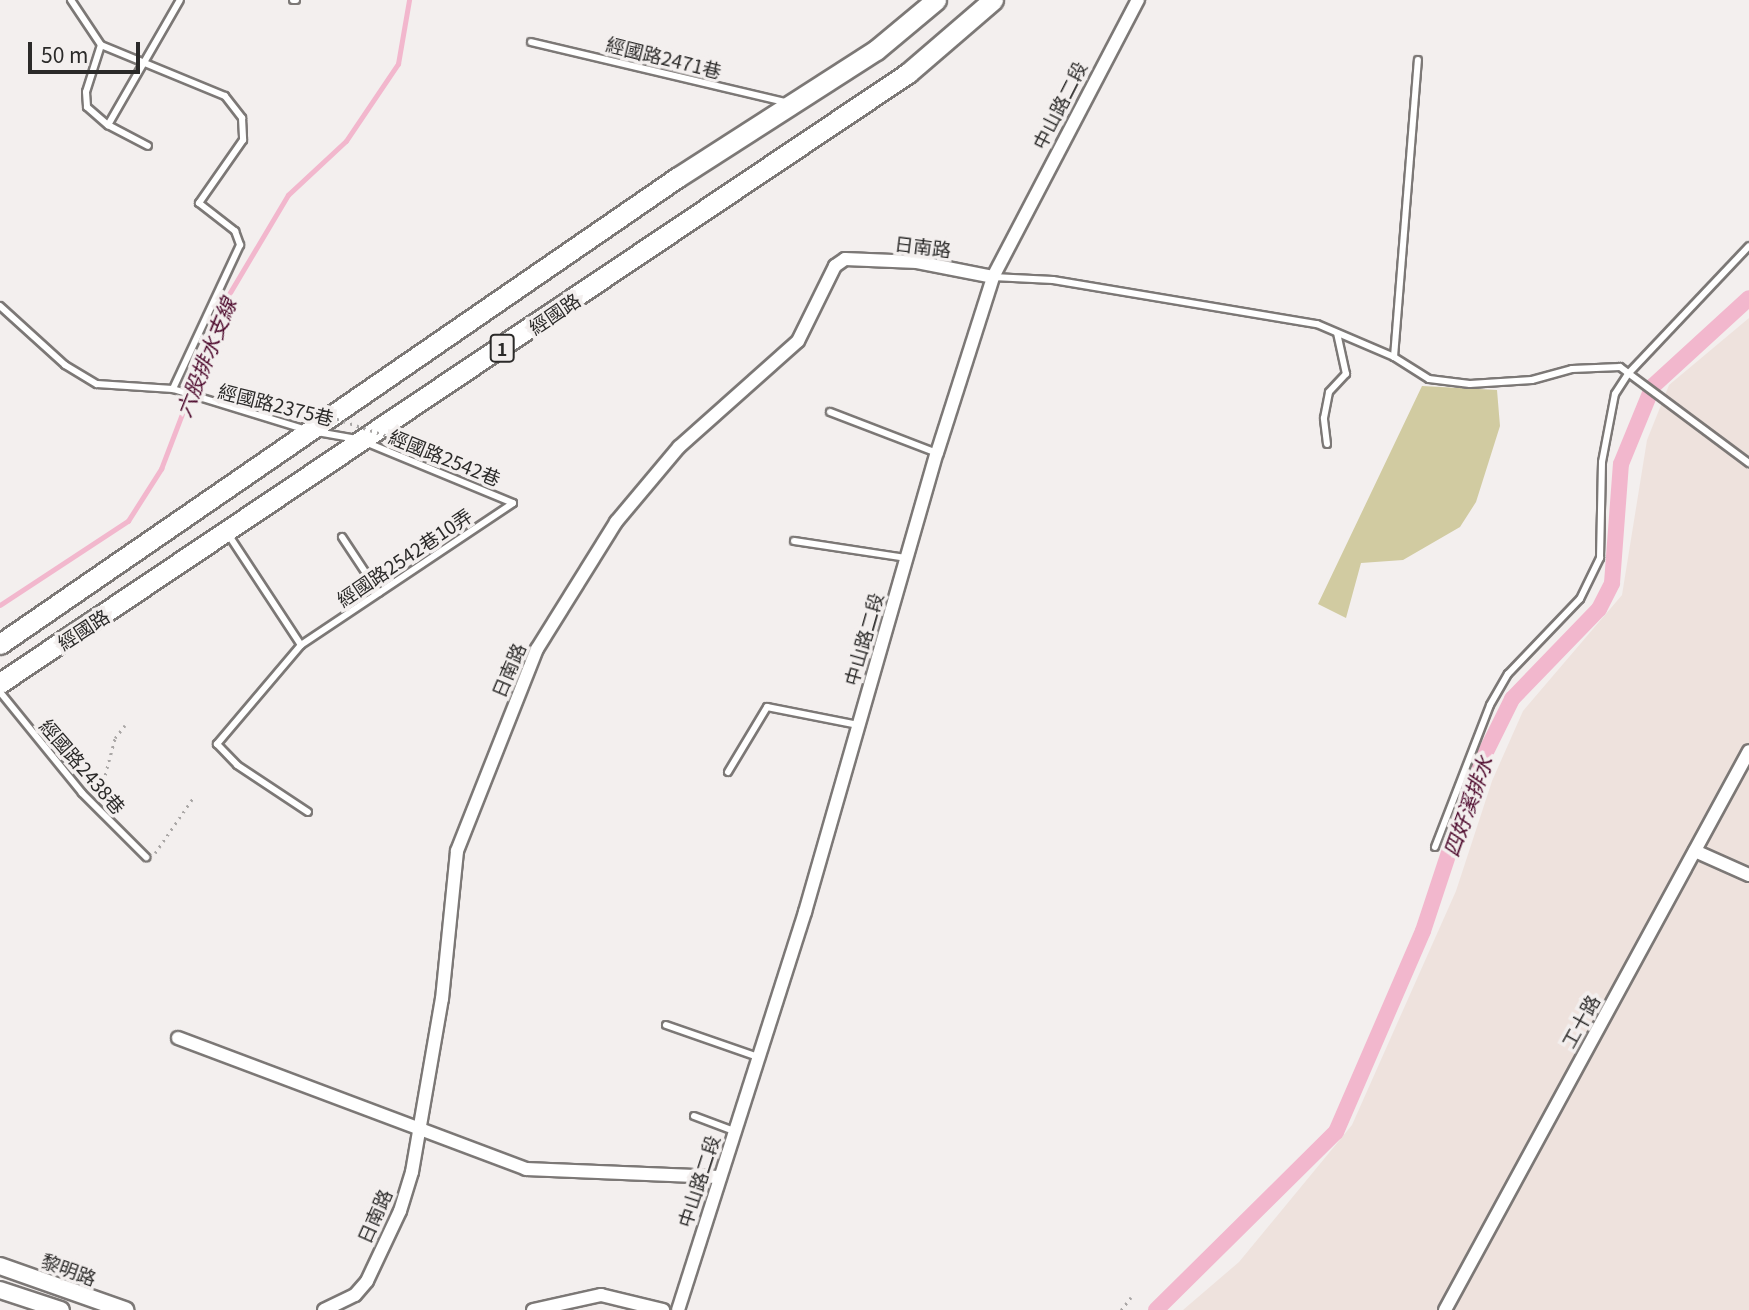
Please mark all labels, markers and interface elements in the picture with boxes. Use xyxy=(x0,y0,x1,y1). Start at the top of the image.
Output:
scale bar xyxy=(32,28,144,72)
street label: 經國路2471巷 xyxy=(604,32,724,82)
text: 50 m xyxy=(41,39,88,69)
street label: 中山路二段 xyxy=(1027,58,1091,152)
street label: 日南路 xyxy=(893,231,953,261)
street label: 經國路 xyxy=(524,288,584,338)
water label: 六股排水支線 xyxy=(170,294,240,420)
road number: 1 xyxy=(488,334,516,362)
street label: 經國路2375巷 xyxy=(216,379,336,429)
street label: 經國路2542巷 xyxy=(386,424,504,490)
street label: 經國路2542巷10弄 xyxy=(332,503,476,611)
street label: 中山路二段 xyxy=(839,590,887,688)
street label: 經國路 xyxy=(53,604,113,654)
street label: 日南路 xyxy=(486,639,530,701)
street label: 經國路2438巷 xyxy=(36,714,130,818)
water label: 四好溪排水 xyxy=(1437,752,1497,860)
street label: 工十路 xyxy=(1556,991,1604,1051)
street label: 中山路二段 xyxy=(672,1132,724,1230)
street label: 日南路 xyxy=(352,1185,396,1247)
street label: 黎明路 xyxy=(38,1249,100,1289)

